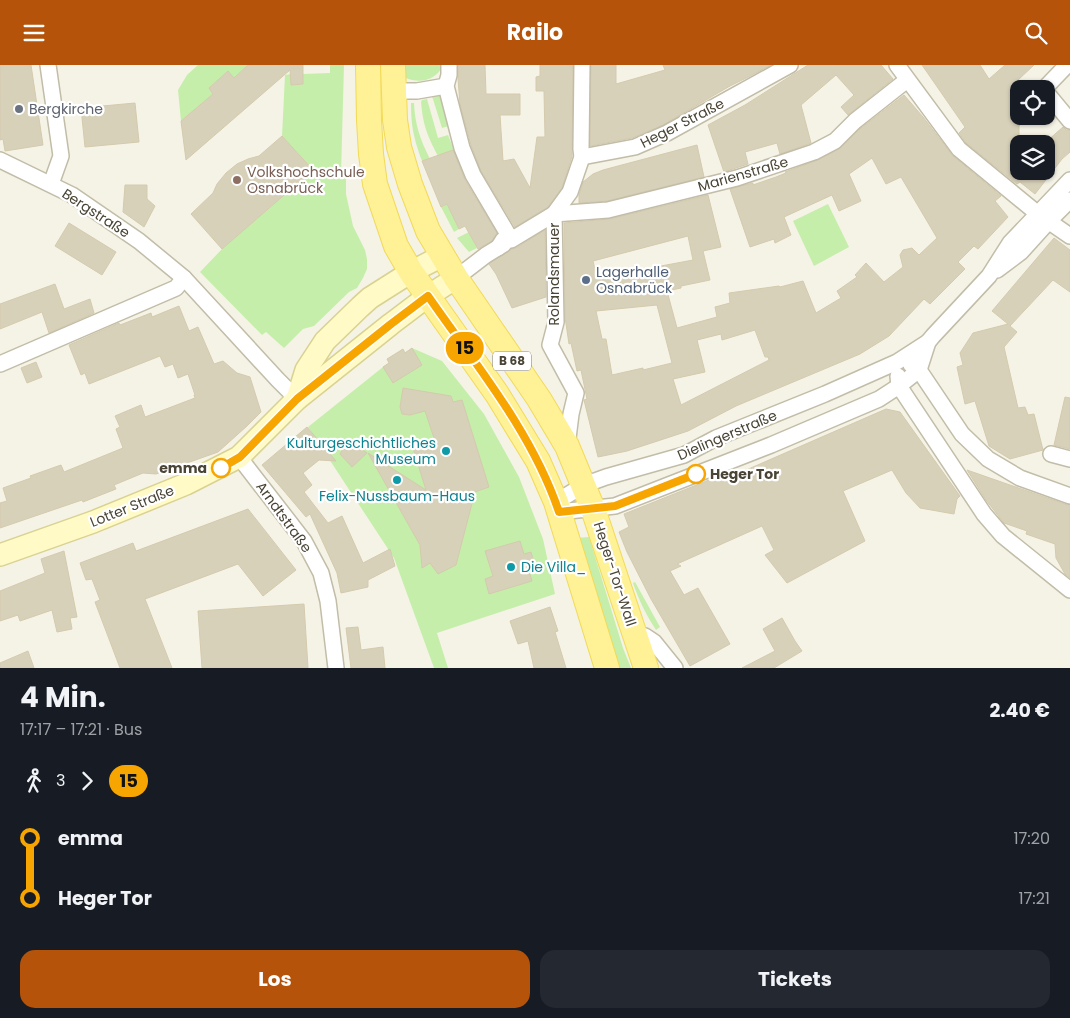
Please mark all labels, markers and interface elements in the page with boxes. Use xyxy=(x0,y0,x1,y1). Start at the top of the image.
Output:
text: Railo xyxy=(507,17,563,48)
icon: menu xyxy=(20,19,48,47)
icon: search xyxy=(1022,19,1050,47)
map controls xyxy=(1010,80,1055,180)
button: locate xyxy=(1010,80,1055,125)
street label: Heger Straße xyxy=(637,93,728,153)
place label: Bergkirche xyxy=(29,99,103,119)
marker: Bergkirche xyxy=(13,103,25,115)
button: layers xyxy=(1010,135,1055,180)
street label: Marienstraße xyxy=(695,151,791,196)
place label: Volkshochschule Osnabrück xyxy=(247,162,365,198)
marker: Volkshochschule Osnabrück xyxy=(231,174,243,186)
street label: Bergstraße xyxy=(58,184,134,243)
street label: Rolandsmauer xyxy=(544,223,564,325)
place label: Lagerhalle Osnabrück xyxy=(596,262,673,298)
marker: Lagerhalle Osnabrück xyxy=(580,274,592,286)
line badge: 15 xyxy=(442,332,488,364)
text: 15 xyxy=(456,335,474,360)
road number: B 68 xyxy=(493,351,531,371)
street label: Dielingerstraße xyxy=(674,405,780,465)
place label: Kulturgeschichtliches Museum xyxy=(287,433,436,469)
marker: Kulturgeschichtliches Museum xyxy=(440,445,452,457)
place label: emma xyxy=(159,458,207,478)
marker: emma xyxy=(211,458,231,478)
marker: Heger Tor xyxy=(686,464,706,484)
place label: Heger Tor xyxy=(710,464,779,484)
marker: Felix-Nussbaum-Haus xyxy=(391,474,403,486)
street label: Arndtstraße xyxy=(251,477,317,557)
street label: Lotter Straße xyxy=(87,480,177,532)
place label: Felix-Nussbaum-Haus xyxy=(319,486,475,506)
street label: Heger-Tor-Wall xyxy=(589,519,641,629)
place label: Die Villa_ xyxy=(521,557,586,577)
marker: Die Villa_ xyxy=(505,561,517,573)
text: 4 Min. xyxy=(20,678,106,717)
text: 2.40 € xyxy=(989,697,1050,724)
text: 17:17 – 17:21 · Bus xyxy=(20,718,142,741)
icon: walk xyxy=(20,767,48,795)
icon: forward xyxy=(73,767,101,795)
text: 15 xyxy=(119,768,138,793)
text: 3 xyxy=(56,769,65,792)
text: emma xyxy=(58,825,123,852)
text: 17:20 xyxy=(1013,827,1050,850)
text: Heger Tor xyxy=(58,885,152,912)
text: 17:21 xyxy=(1018,887,1050,910)
button: Los xyxy=(20,950,530,1008)
button: Tickets xyxy=(540,950,1050,1008)

